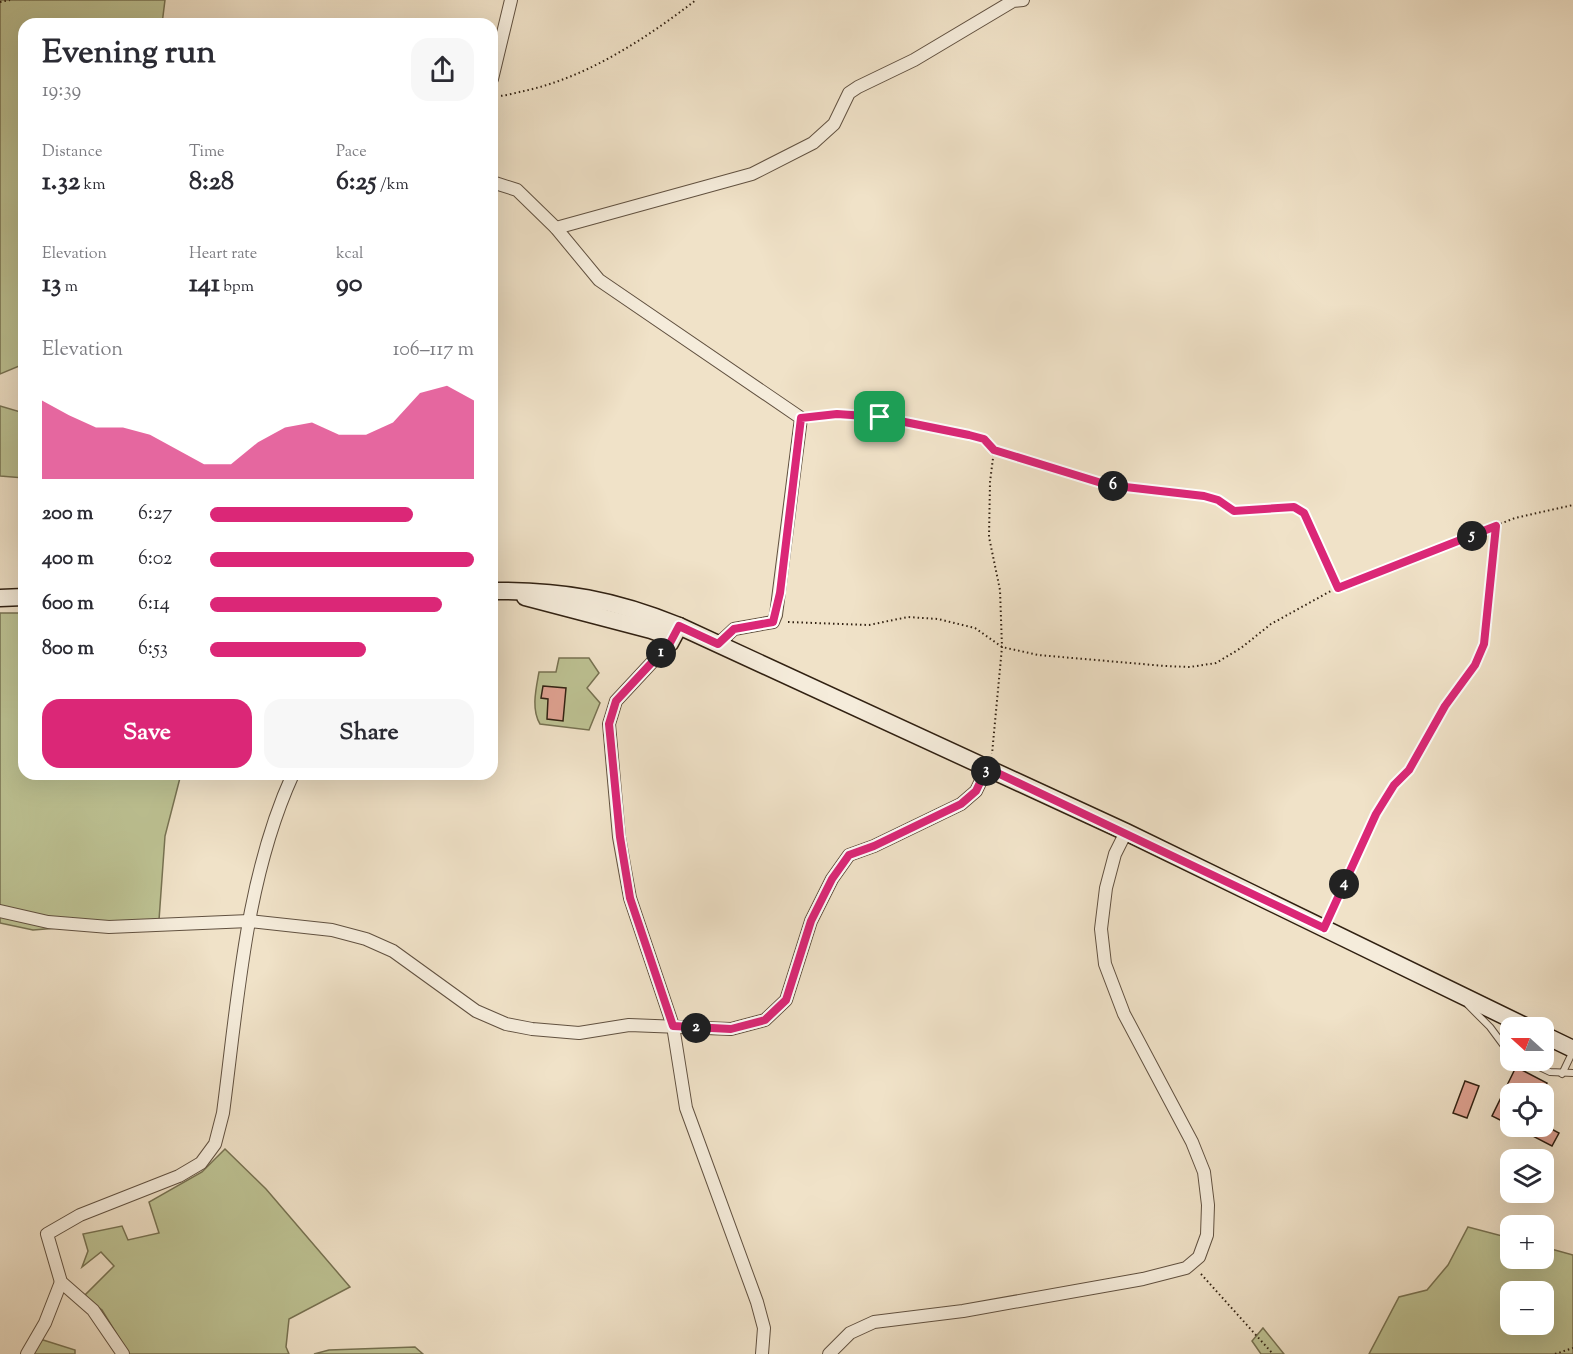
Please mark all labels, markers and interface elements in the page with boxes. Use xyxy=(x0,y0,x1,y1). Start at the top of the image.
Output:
text: Evening run xyxy=(42,30,216,78)
button: share xyxy=(411,38,474,101)
text: 19:39 xyxy=(42,77,81,106)
text: Distance xyxy=(42,141,102,164)
text: Time xyxy=(189,141,225,164)
text: Pace xyxy=(336,141,367,164)
text: 1.32 xyxy=(42,164,80,201)
text: 8:28 xyxy=(189,164,234,201)
text: 6:25 xyxy=(336,164,376,201)
text: km xyxy=(80,174,105,197)
text: /km xyxy=(376,174,409,197)
text: Elevation xyxy=(42,243,107,266)
text: Heart rate xyxy=(189,243,257,266)
text: kcal xyxy=(336,243,364,266)
text: 13 xyxy=(42,266,61,303)
text: 141 xyxy=(189,266,220,303)
text: 90 xyxy=(336,266,362,303)
text: m xyxy=(61,276,78,299)
text: bpm xyxy=(220,276,254,299)
text: Elevation xyxy=(42,336,123,365)
text: 106–117 m xyxy=(393,336,474,365)
pin xyxy=(854,391,905,442)
icon: arrive xyxy=(863,400,896,433)
pin: 6 xyxy=(1098,471,1128,501)
text: 6 xyxy=(1109,474,1117,497)
text: 200 m xyxy=(42,500,93,529)
text: 6:27 xyxy=(138,500,172,529)
pin: 5 xyxy=(1457,521,1487,551)
text: 5 xyxy=(1469,524,1475,547)
text: 400 m xyxy=(42,545,94,574)
text: 6:02 xyxy=(138,545,172,574)
text: 600 m xyxy=(42,590,94,619)
text: 6:14 xyxy=(138,590,170,619)
text: 800 m xyxy=(42,635,94,664)
text: 6:53 xyxy=(138,635,168,664)
pin: 1 xyxy=(646,638,676,668)
text: 1 xyxy=(658,641,664,664)
button: Save xyxy=(42,699,252,768)
button: Share xyxy=(264,699,474,768)
pin: 3 xyxy=(971,756,1001,786)
text: 3 xyxy=(983,759,989,782)
pin: 4 xyxy=(1329,869,1359,899)
text: 4 xyxy=(1340,872,1348,895)
pin: 2 xyxy=(681,1013,711,1043)
text: 2 xyxy=(692,1016,700,1039)
north arrow xyxy=(1500,1017,1554,1071)
map controls xyxy=(1500,1017,1554,1335)
button: locate xyxy=(1500,1083,1554,1137)
button: layers xyxy=(1500,1149,1554,1203)
button: + xyxy=(1500,1215,1554,1269)
button: − xyxy=(1500,1281,1554,1335)

